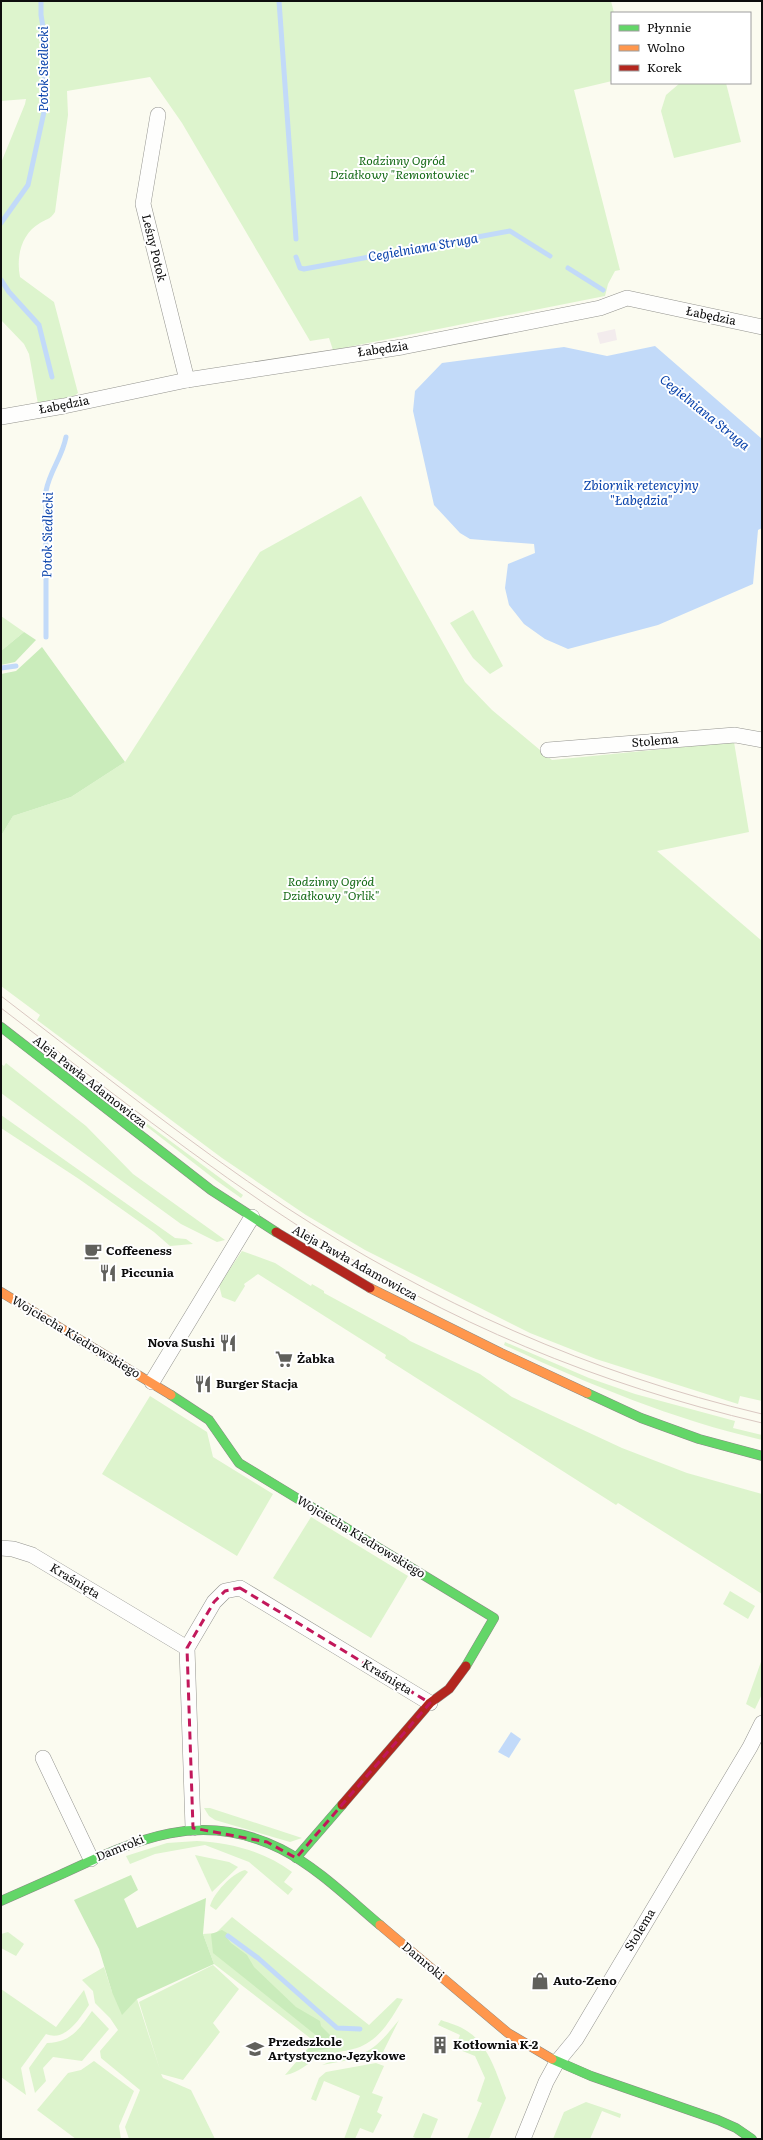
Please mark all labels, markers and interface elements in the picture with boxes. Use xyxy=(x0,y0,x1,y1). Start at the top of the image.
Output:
legend xyxy=(611,12,751,84)
text: Płynnie xyxy=(647,18,691,36)
water label: Potok Siedlecki xyxy=(33,26,52,112)
text: Wolno xyxy=(647,38,685,56)
text: Korek xyxy=(647,58,682,76)
park label: Rodzinny Ogród Działkowy "Remontowiec" xyxy=(330,151,474,183)
street label: Leśny Potok xyxy=(138,212,172,284)
water label: Cegielniana Struga xyxy=(367,227,480,266)
street label: Łabędzia xyxy=(684,301,738,329)
street label: Łabędzia xyxy=(356,335,410,360)
water label: Cegielniana Struga xyxy=(656,369,755,454)
street label: Łabędzia xyxy=(37,390,91,418)
water label: Zbiornik retencyjny "Łabędzia" xyxy=(583,475,699,509)
water label: Potok Siedlecki xyxy=(36,492,57,578)
street label: Stolema xyxy=(631,729,680,751)
park label: Rodzinny Ogród Działkowy "Orlik" xyxy=(283,872,380,904)
street label: Aleja Pawła Adamowicza xyxy=(29,1031,152,1132)
street label: Aleja Pawła Adamowicza xyxy=(289,1220,422,1304)
cafe icon: Coffeeness xyxy=(83,1241,103,1261)
place label: Coffeeness xyxy=(106,1241,172,1259)
restaurant icon: Piccunia xyxy=(98,1263,118,1283)
place label: Piccunia xyxy=(121,1263,174,1281)
street label: Wojciecha Kiedrowskiego xyxy=(9,1290,144,1382)
place label: Nova Sushi xyxy=(147,1333,216,1351)
restaurant icon: Nova Sushi xyxy=(218,1333,238,1353)
supermarket icon: Żabka xyxy=(274,1349,294,1369)
place label: Żabka xyxy=(297,1349,335,1367)
restaurant icon: Burger Stacja xyxy=(193,1374,213,1394)
place label: Burger Stacja xyxy=(216,1374,298,1392)
street label: Wojciecha Kiedrowskiego xyxy=(294,1490,429,1582)
street label: Kraśnięta xyxy=(47,1558,104,1602)
street label: Kraśnięta xyxy=(359,1654,416,1698)
street label: Damroki xyxy=(93,1829,147,1865)
street label: Stolema xyxy=(619,1904,659,1954)
street label: Damroki xyxy=(398,1937,449,1983)
shop icon: Auto-Zeno xyxy=(530,1971,550,1991)
place label: Auto-Zeno xyxy=(553,1971,617,1989)
place label: Przedszkole Artystyczno-Językowe xyxy=(268,2032,406,2064)
building icon: Kotłownia K-2 xyxy=(430,2035,450,2055)
place label: Kotłownia K-2 xyxy=(453,2035,539,2053)
school or university icon: Przedszkole Artystyczno-Językowe xyxy=(245,2039,265,2059)

